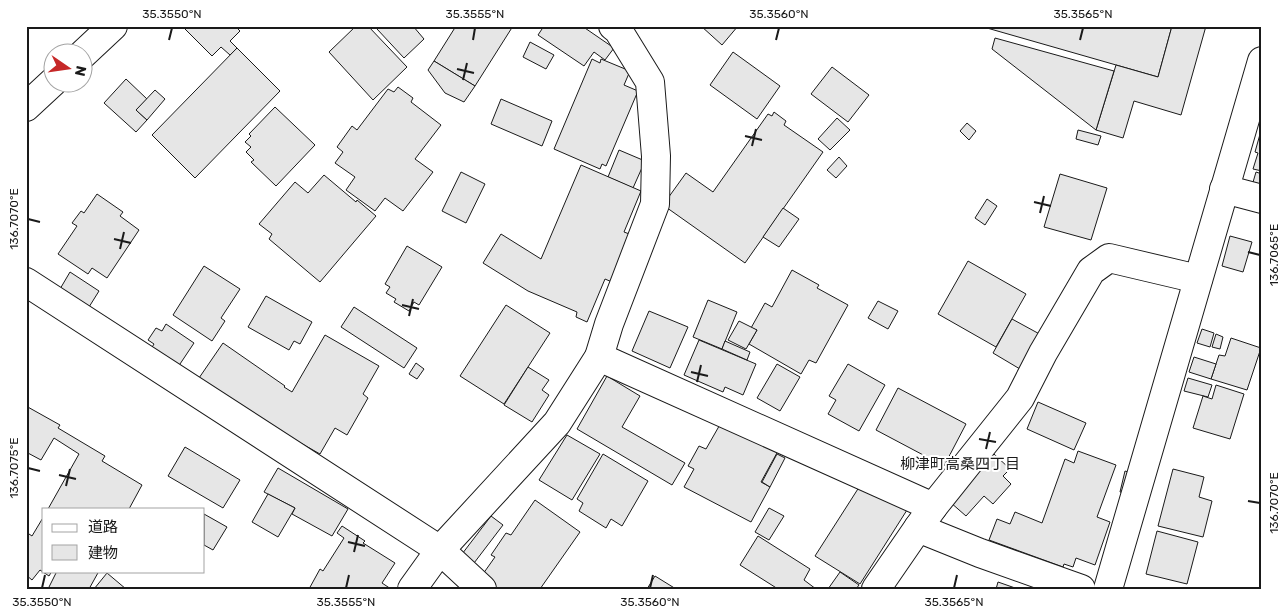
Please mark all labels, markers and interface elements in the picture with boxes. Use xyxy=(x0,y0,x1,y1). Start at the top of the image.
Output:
text: 35.3550°N xyxy=(142,7,202,21)
text: 35.3555°N xyxy=(446,7,504,21)
text: 35.3560°N xyxy=(749,7,809,21)
text: 35.3565°N xyxy=(1054,7,1112,21)
north arrow xyxy=(42,42,92,92)
text: N xyxy=(71,64,90,78)
text: 136.7070°E xyxy=(7,188,21,250)
text: 136.7065°E xyxy=(1267,224,1281,286)
text: 136.7075°E xyxy=(7,437,21,499)
district label: 柳津町高桑四丁目 xyxy=(900,455,1020,473)
text: 136.7070°E xyxy=(1267,472,1281,534)
legend xyxy=(42,508,205,572)
text: 道路 xyxy=(88,518,118,536)
text: 建物 xyxy=(88,544,118,562)
text: 35.3550°N xyxy=(12,595,72,609)
text: 35.3555°N xyxy=(317,595,375,609)
text: 35.3560°N xyxy=(620,595,680,609)
text: 35.3565°N xyxy=(925,595,983,609)

